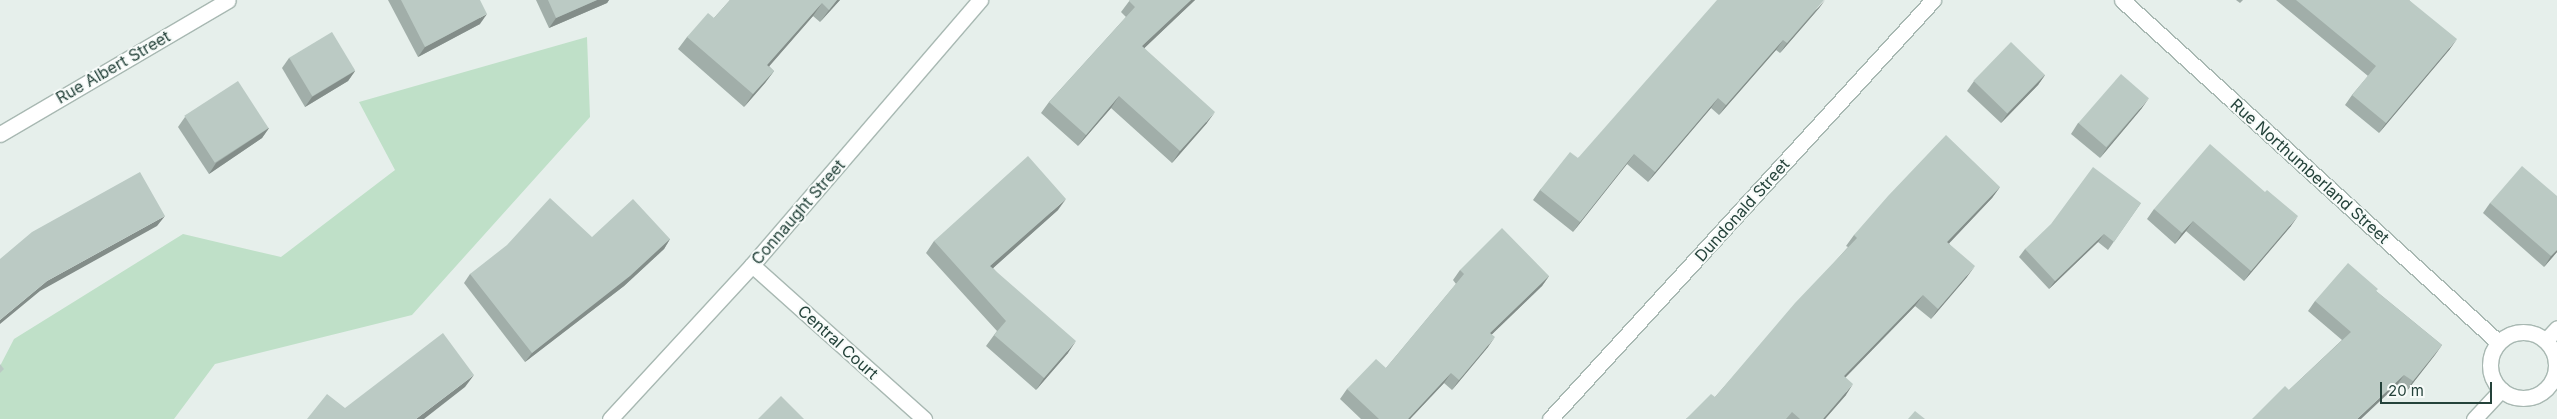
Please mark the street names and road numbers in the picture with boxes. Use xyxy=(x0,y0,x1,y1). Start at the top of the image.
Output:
street label: Rue Albert Street xyxy=(52,26,174,108)
street label: Rue Northumberland Street xyxy=(2227,95,2393,247)
street label: Dundonald Street xyxy=(1691,155,1793,265)
street label: Connaught Street xyxy=(747,156,849,268)
street label: Central Court xyxy=(794,301,882,383)

